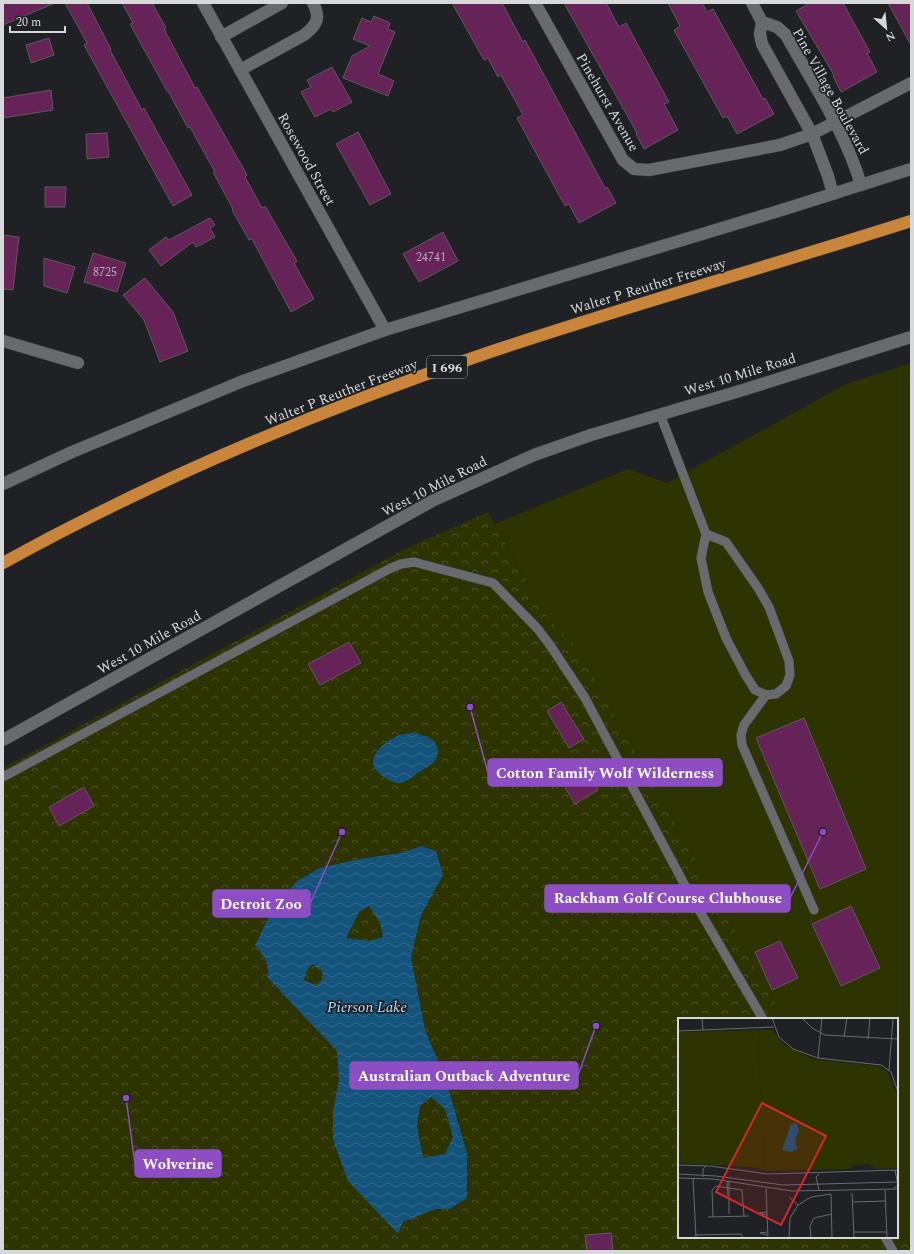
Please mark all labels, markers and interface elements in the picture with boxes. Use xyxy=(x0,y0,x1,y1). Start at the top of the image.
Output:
scale bar xyxy=(10,8,65,34)
north arrow xyxy=(866,8,906,48)
text: 20 m xyxy=(16,13,41,32)
street label: Pine Village Boulevard xyxy=(787,24,874,159)
text: N xyxy=(882,27,898,46)
street label: Pinehurst Avenue xyxy=(571,49,644,155)
street label: Rosewood Street xyxy=(272,109,341,210)
house number: 24741 xyxy=(416,248,446,267)
street label: Walter P Reuther Freeway xyxy=(568,252,730,320)
house number: 8725 xyxy=(93,263,117,282)
street label: West 10 Mile Road xyxy=(682,347,799,401)
street label: Walter P Reuther Freeway xyxy=(262,353,422,431)
road number: I 696 xyxy=(427,356,467,378)
street label: West 10 Mile Road xyxy=(378,451,491,522)
street label: West 10 Mile Road xyxy=(93,605,205,680)
callout: Cotton Family Wolf Wilderness xyxy=(488,759,722,786)
text: Cotton Family Wolf Wilderness xyxy=(496,762,714,785)
callout: Rackham Golf Course Clubhouse xyxy=(545,885,790,912)
text: Rackham Golf Course Clubhouse xyxy=(554,887,782,910)
callout: Detroit Zoo xyxy=(213,890,310,917)
text: Detroit Zoo xyxy=(220,893,302,916)
water label: Pierson Lake xyxy=(327,996,407,1019)
inset map xyxy=(678,1018,898,1238)
callout: Australian Outback Adventure xyxy=(350,1062,578,1089)
text: Australian Outback Adventure xyxy=(358,1065,570,1088)
callout: Wolverine xyxy=(135,1150,221,1177)
text: Wolverine xyxy=(143,1153,213,1176)

